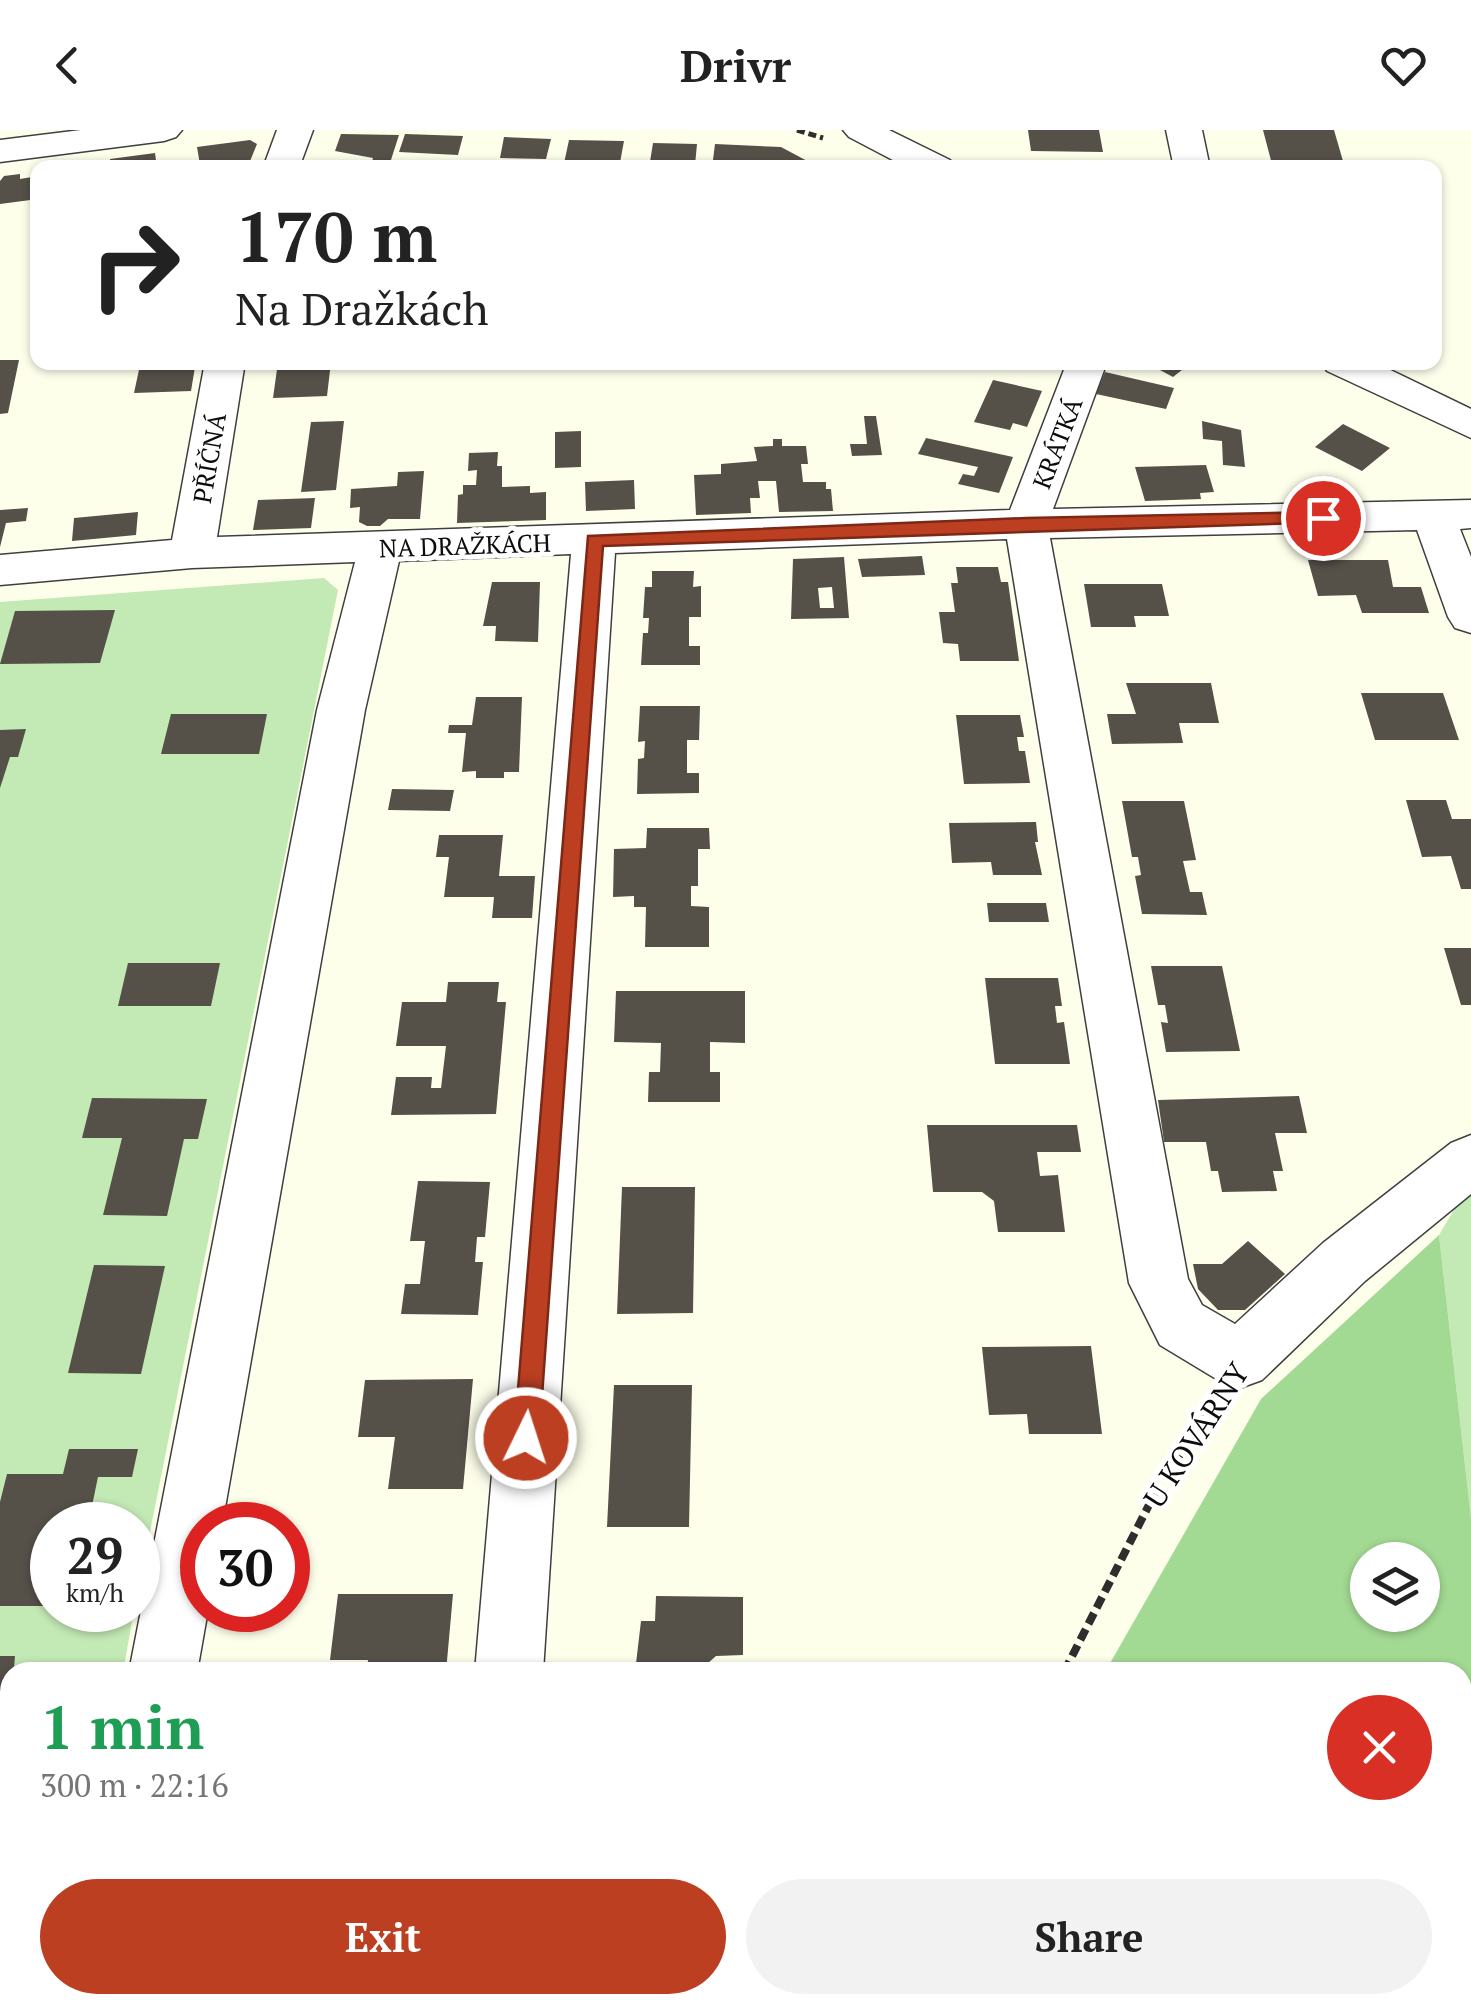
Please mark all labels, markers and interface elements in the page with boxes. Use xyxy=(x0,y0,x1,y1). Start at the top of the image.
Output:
text: Drivr xyxy=(680,35,791,95)
icon: back xyxy=(40,38,95,93)
icon: heart xyxy=(1376,38,1431,93)
text: 170 m xyxy=(235,189,437,282)
icon: right xyxy=(70,200,200,330)
text: Na Dražkách xyxy=(235,278,489,338)
street label: KRÁTKÁ xyxy=(1025,392,1090,493)
street label: PŘÍČNÁ xyxy=(185,409,233,506)
pin xyxy=(1281,476,1366,561)
icon: arrive xyxy=(1296,491,1351,546)
street label: NA DRAŽKÁCH xyxy=(378,526,552,564)
street label: U KOVÁRNY xyxy=(1134,1354,1258,1515)
position arrow xyxy=(474,1386,578,1490)
speed limit sign: 30 xyxy=(180,1502,310,1632)
text: 29 xyxy=(67,1522,123,1588)
map controls xyxy=(1350,1542,1440,1632)
button: layers xyxy=(1350,1542,1440,1632)
text: km/h xyxy=(66,1576,124,1609)
text: 1 min xyxy=(40,1687,204,1766)
button: close xyxy=(1327,1695,1432,1800)
text: 300 m · 22:16 xyxy=(40,1764,228,1806)
button: Exit xyxy=(40,1879,726,1994)
button: Share xyxy=(746,1879,1432,1994)

